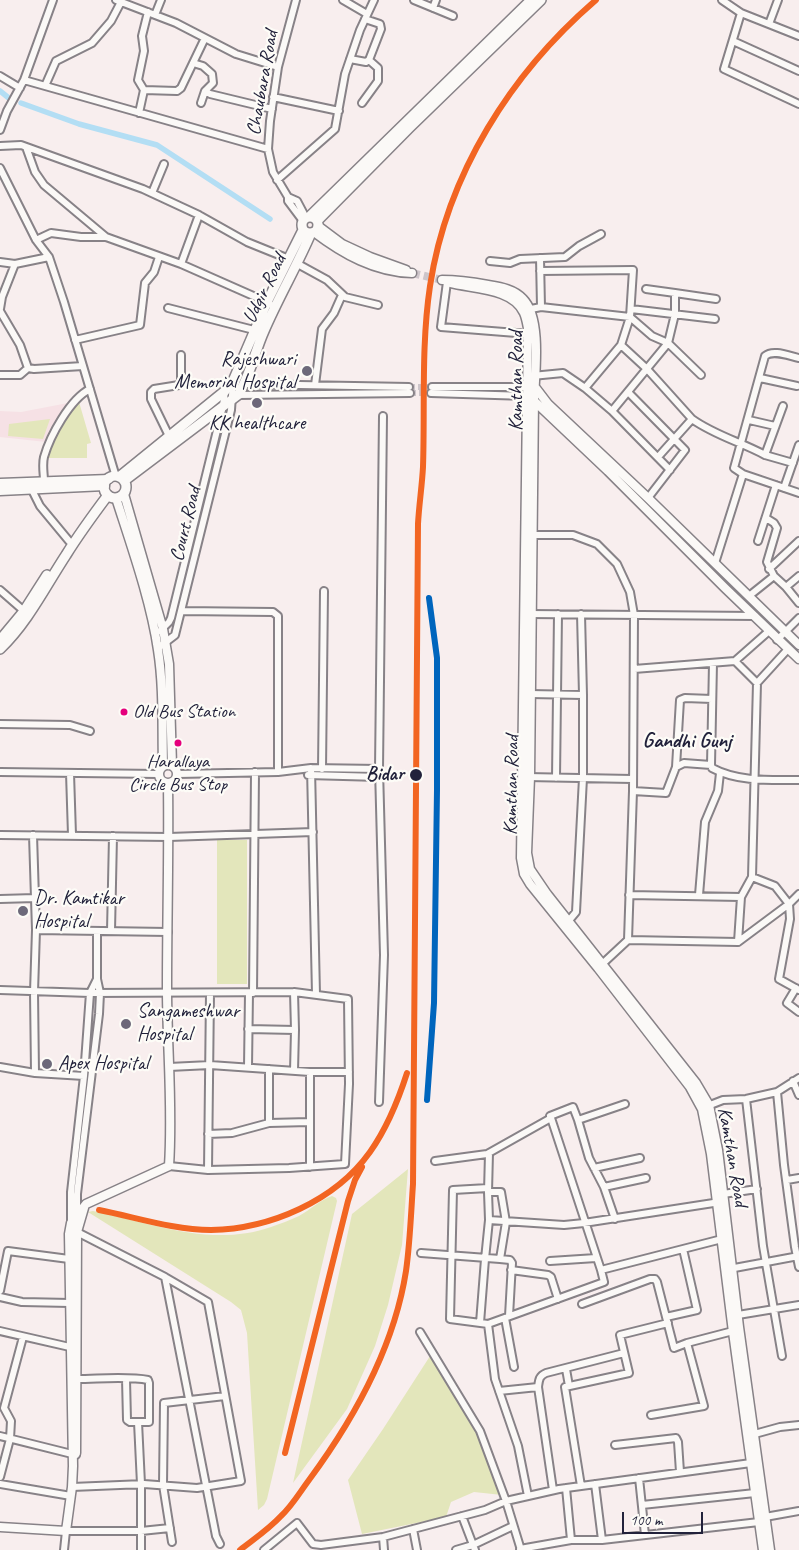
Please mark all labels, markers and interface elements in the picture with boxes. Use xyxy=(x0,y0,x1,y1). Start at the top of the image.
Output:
street label: Chaubara Road xyxy=(242,29,284,137)
street label: Udgir Road xyxy=(238,251,292,327)
street label: Kamthan Road xyxy=(505,331,529,431)
place label: Rajeshwari Memorial Hospital xyxy=(174,348,296,395)
marker: Rajeshwari Memorial Hospital xyxy=(300,364,314,378)
marker: KK healthcare xyxy=(250,396,264,410)
place label: KK healthcare xyxy=(209,412,305,436)
street label: Court Road xyxy=(165,484,207,564)
place label: Old Bus Station xyxy=(133,701,235,723)
marker: Old Bus Station xyxy=(119,707,129,717)
district label: Gandhi Gunj xyxy=(643,728,731,754)
street label: Kamthan Road xyxy=(499,735,525,835)
marker: Harallaya Circle Bus Stop xyxy=(173,738,183,748)
place label: Harallaya Circle Bus Stop xyxy=(129,751,227,795)
place label: Bidar xyxy=(366,763,404,787)
marker: Bidar xyxy=(408,767,424,783)
place label: Dr. Kamtikar Hospital xyxy=(34,887,124,934)
marker: Dr. Kamtikar Hospital xyxy=(16,904,30,918)
place label: Sangameshwar Hospital xyxy=(137,1000,239,1047)
marker: Sangameshwar Hospital xyxy=(119,1017,133,1031)
place label: Apex Hospital xyxy=(58,1052,148,1076)
marker: Apex Hospital xyxy=(40,1057,54,1071)
street label: Kamthan Road xyxy=(711,1106,753,1208)
scale bar xyxy=(624,1502,705,1534)
text: 100 m xyxy=(630,1511,662,1530)

